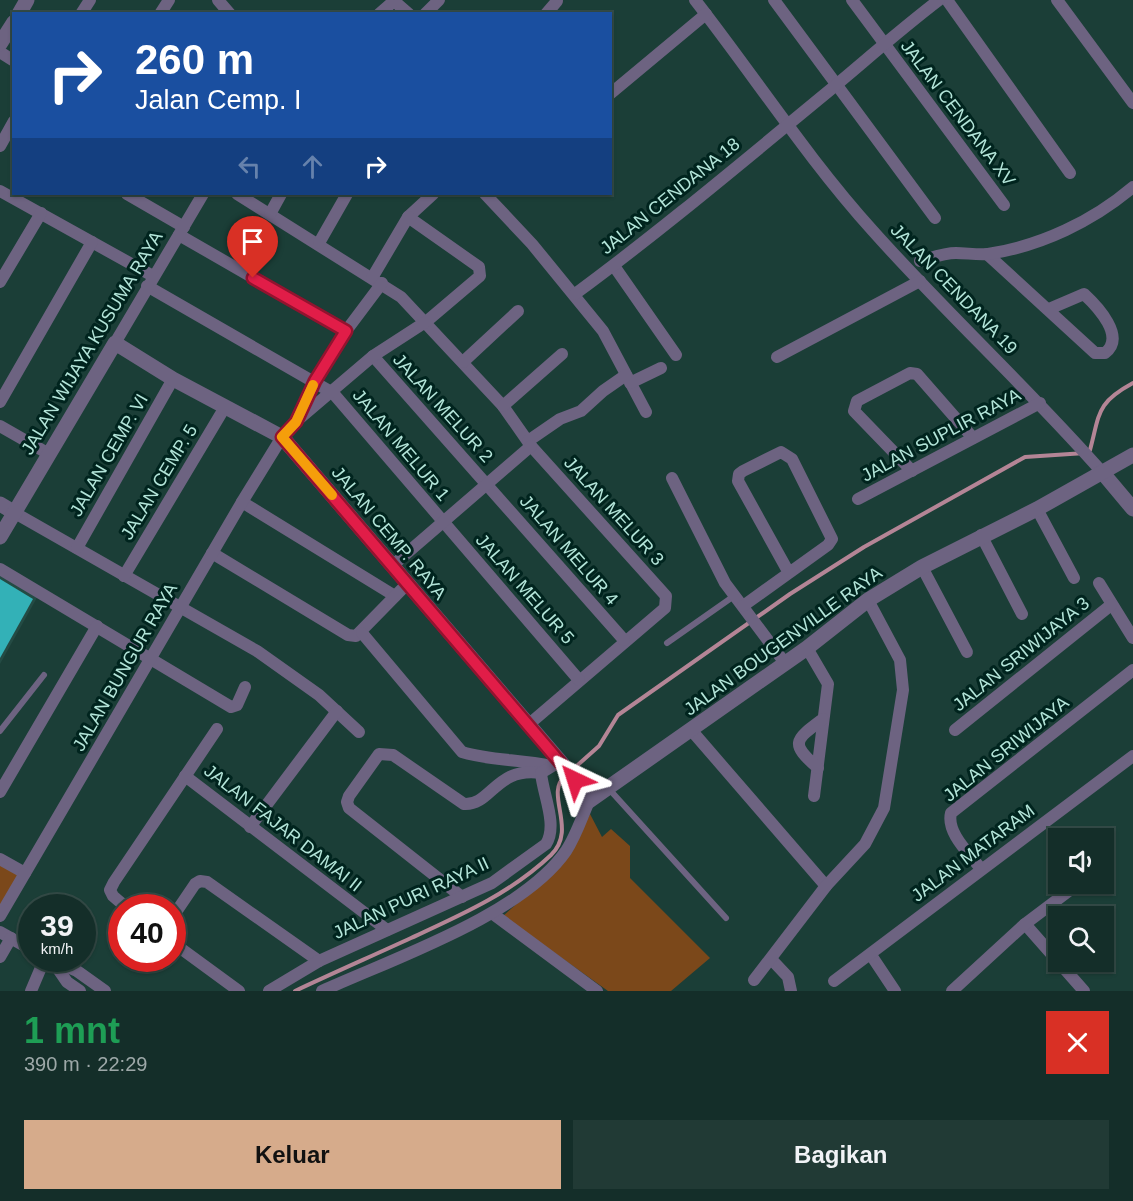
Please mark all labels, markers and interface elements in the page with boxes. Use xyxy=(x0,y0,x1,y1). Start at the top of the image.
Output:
icon: right xyxy=(36,36,114,114)
text: 260 m xyxy=(135,36,254,83)
street label: JALAN CENDANA XV xyxy=(897,36,1019,190)
text: Jalan Cemp. I xyxy=(135,85,302,115)
street label: JALAN CENDANA 18 xyxy=(596,134,744,258)
icon: left xyxy=(233,150,266,183)
icon: ahead xyxy=(296,150,329,183)
icon: right xyxy=(359,150,392,183)
pin xyxy=(227,216,278,278)
street label: JALAN CENDANA 19 xyxy=(887,220,1021,358)
icon: arrive xyxy=(236,225,269,258)
street label: JALAN WIJAYA KUSUMA RAYA xyxy=(17,228,167,458)
street label: JALAN MELUR 2 xyxy=(389,350,497,466)
street label: JALAN MELUR 1 xyxy=(349,385,453,505)
street label: JALAN SUPLIR RAYA xyxy=(858,385,1024,485)
street label: JALAN CEMP. VI xyxy=(66,390,152,520)
street label: JALAN CEMP. 5 xyxy=(117,421,201,543)
street label: JALAN MELUR 3 xyxy=(560,453,668,569)
street label: JALAN CEMP. RAYA xyxy=(328,463,450,603)
street label: JALAN MELUR 4 xyxy=(516,491,622,609)
street label: JALAN MELUR 5 xyxy=(472,530,578,648)
street label: JALAN BOUGENVILLE RAYA xyxy=(680,563,886,719)
street label: JALAN BUNGUR RAYA xyxy=(69,580,181,754)
street label: JALAN SRIWIJAYA 3 xyxy=(949,593,1093,715)
street label: JALAN SRIWIJAYA xyxy=(939,692,1073,806)
position arrow xyxy=(543,748,607,812)
street label: JALAN FAJAR DAMAI II xyxy=(200,760,366,896)
street label: JALAN MATARAM xyxy=(908,800,1038,906)
map controls xyxy=(1048,828,1114,972)
button: sound xyxy=(1048,828,1114,894)
street label: JALAN PURI RAYA II xyxy=(330,853,492,943)
speed limit sign: 40 xyxy=(108,894,186,972)
button: search xyxy=(1048,906,1114,972)
text: 39 xyxy=(40,909,74,942)
text: km/h xyxy=(41,940,73,957)
text: 1 mnt xyxy=(24,1010,120,1051)
button: close xyxy=(1046,1011,1109,1074)
text: 390 m · 22:29 xyxy=(24,1053,147,1075)
button: Keluar xyxy=(24,1120,561,1189)
button: Bagikan xyxy=(573,1120,1109,1189)

